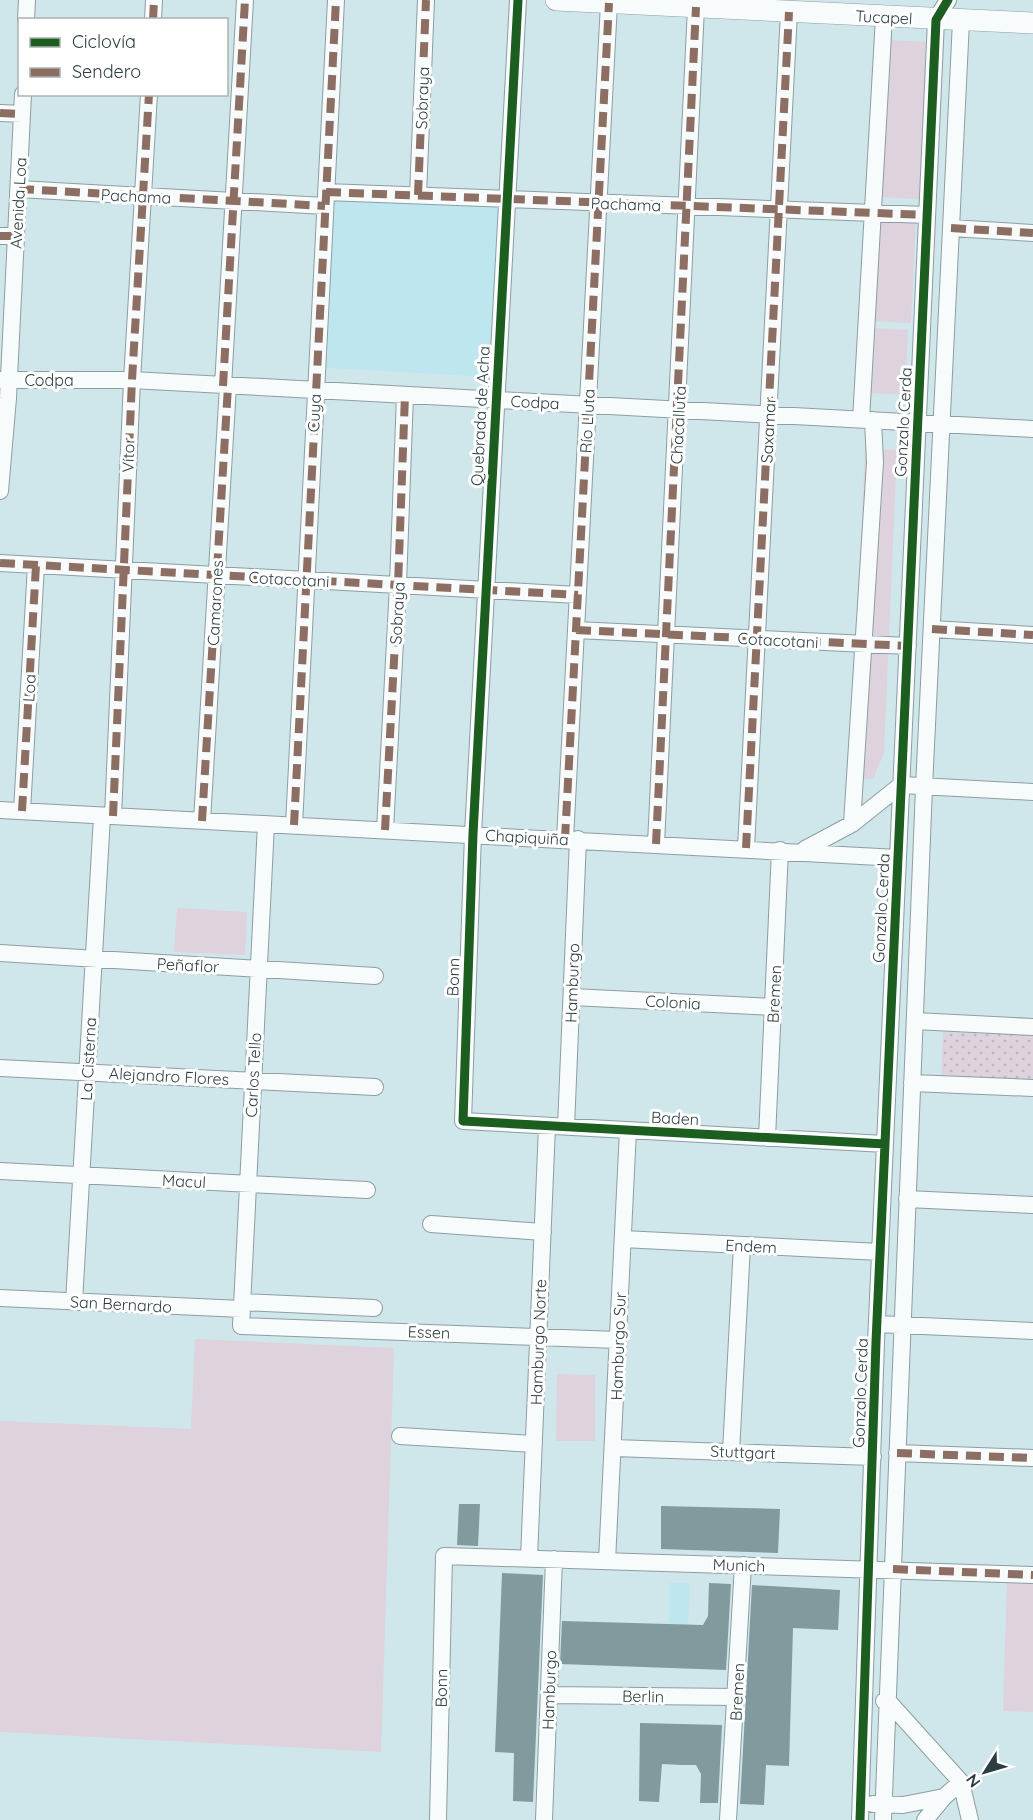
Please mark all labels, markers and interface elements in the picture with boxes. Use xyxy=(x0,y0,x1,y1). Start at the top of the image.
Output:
street label: Tucapel xyxy=(855,6,913,28)
legend xyxy=(18,18,228,96)
text: Ciclovía xyxy=(72,30,136,53)
text: Sendero xyxy=(72,60,141,83)
street label: Sobraya xyxy=(411,66,433,130)
street label: Avenida Loa xyxy=(6,157,30,249)
street label: Pachama xyxy=(100,184,172,208)
street label: Pachama xyxy=(590,193,662,215)
street label: Quebrada de Acha xyxy=(466,345,494,487)
street label: Gonzalo Cerda xyxy=(890,367,916,477)
street label: Codpa xyxy=(24,370,74,390)
street label: Chacalluta xyxy=(666,385,690,465)
street label: Río Lluta xyxy=(575,388,599,454)
street label: Codpa xyxy=(510,391,560,413)
street label: Cuya xyxy=(303,393,325,433)
street label: Saxamar xyxy=(756,396,780,464)
street label: Vítor xyxy=(117,437,139,473)
street label: Camarones xyxy=(203,560,227,646)
street label: Cotacotani xyxy=(248,567,330,591)
street label: Sobraya xyxy=(385,581,409,645)
street label: Cotacotani xyxy=(737,628,819,652)
street label: Loa xyxy=(18,674,40,702)
street label: Chapiquiña xyxy=(485,825,569,849)
street label: Gonzalo Cerda xyxy=(868,853,894,963)
street label: Hamburgo xyxy=(561,943,583,1023)
street label: Peñaflor xyxy=(156,953,220,977)
street label: Bonn xyxy=(442,957,464,997)
street label: Bremen xyxy=(762,964,786,1024)
street label: Colonia xyxy=(645,991,701,1013)
street label: La Cisterna xyxy=(76,1017,100,1101)
street label: Carlos Tello xyxy=(241,1032,265,1118)
street label: Alejandro Flores xyxy=(108,1063,230,1089)
street label: Baden xyxy=(650,1107,700,1129)
street label: Macul xyxy=(161,1170,207,1192)
street label: Endem xyxy=(725,1235,777,1257)
street label: Hamburgo Norte xyxy=(526,1279,550,1405)
street label: San Bernardo xyxy=(70,1291,172,1317)
street label: Hamburgo Sur xyxy=(606,1291,630,1401)
street label: Essen xyxy=(407,1321,451,1343)
street label: Gonzalo Cerda xyxy=(848,1338,872,1448)
street label: Stuttgart xyxy=(710,1441,776,1463)
street label: Munich xyxy=(712,1554,766,1576)
street label: Hamburgo xyxy=(538,1650,560,1730)
street label: Bremen xyxy=(725,1662,749,1722)
street label: Bonn xyxy=(431,1669,451,1707)
street label: Berlin xyxy=(622,1686,664,1706)
north arrow xyxy=(955,1742,1015,1802)
text: N xyxy=(961,1770,985,1792)

